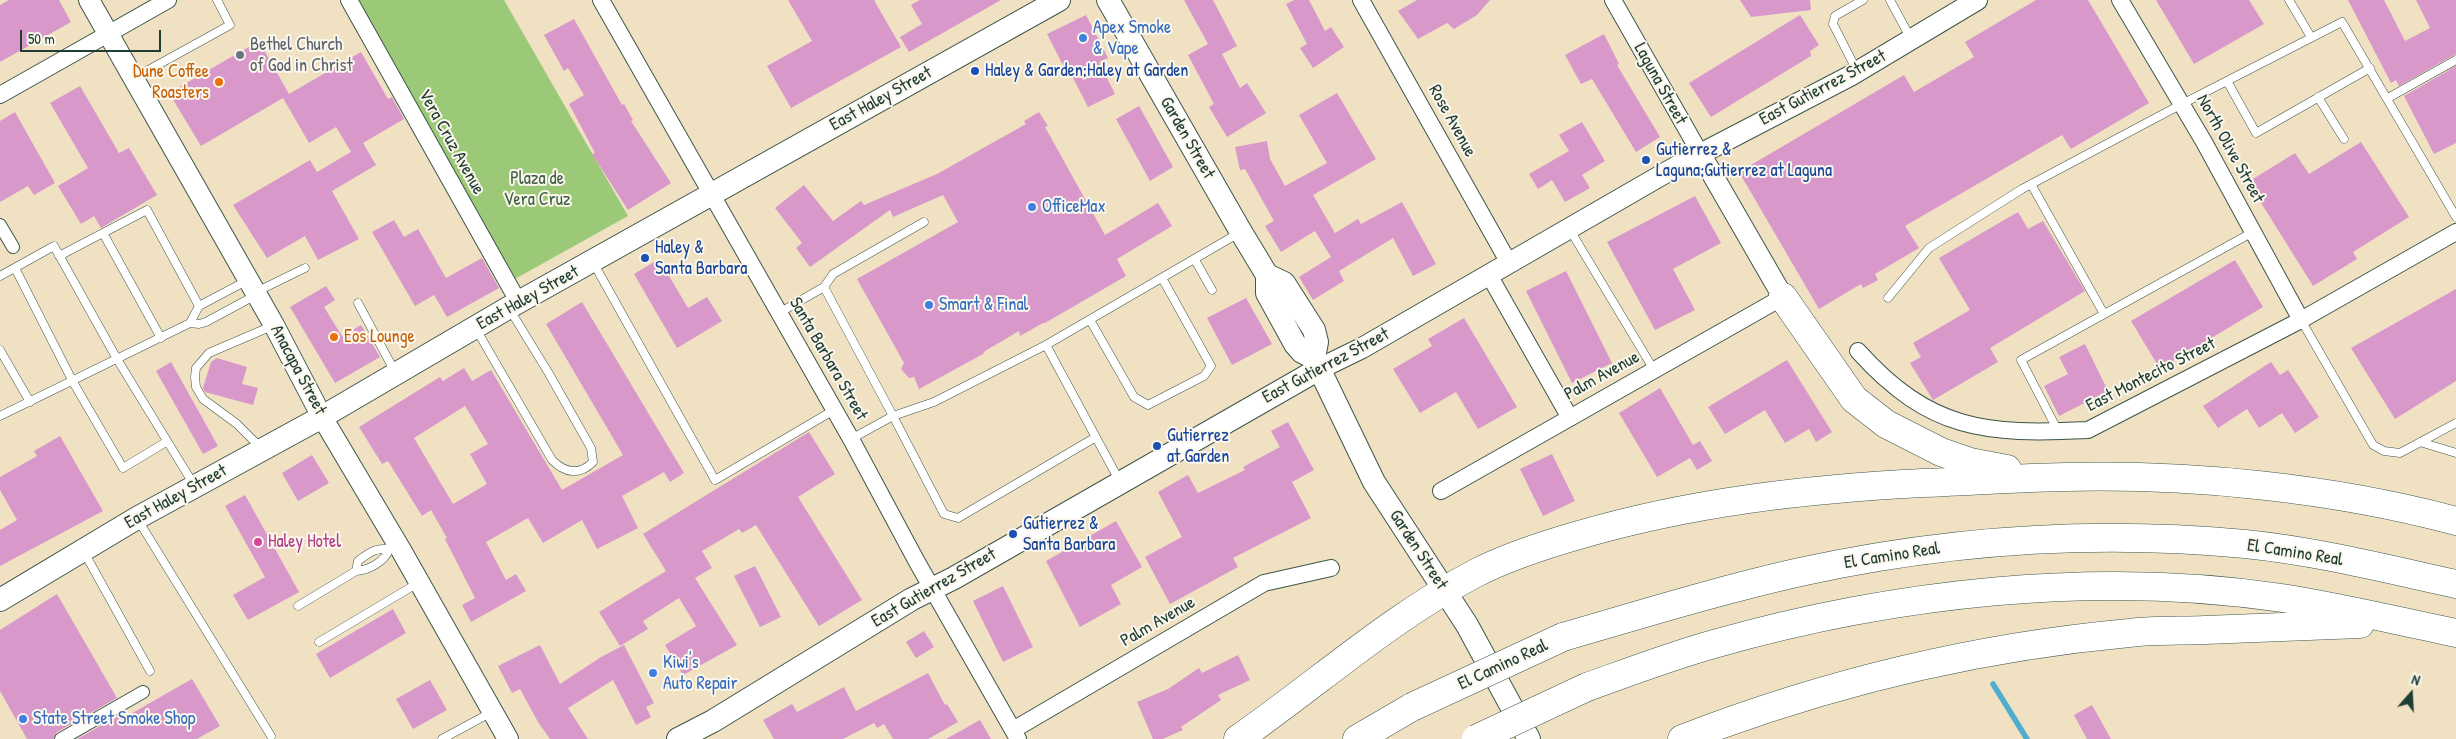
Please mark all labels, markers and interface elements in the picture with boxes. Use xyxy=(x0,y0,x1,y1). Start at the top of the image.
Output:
place label: Apex Smoke & Vape xyxy=(1093,17,1171,59)
scale bar xyxy=(22,20,164,52)
text: 50 m xyxy=(28,28,55,49)
marker: Apex Smoke & Vape xyxy=(1077,32,1089,44)
place label: Bethel Church of God in Christ xyxy=(250,34,353,76)
street label: Laguna Street xyxy=(1629,39,1691,129)
street label: East Gutierrez Street xyxy=(1756,46,1890,130)
marker: Bethel Church of God in Christ xyxy=(234,49,246,61)
place label: Haley & Garden;Haley at Garden xyxy=(985,60,1189,82)
place label: Dune Coffee Roasters xyxy=(133,61,209,104)
street label: East Haley Street xyxy=(826,62,936,136)
marker: Haley & Garden;Haley at Garden xyxy=(969,65,981,77)
marker: Dune Coffee Roasters xyxy=(213,76,225,88)
street label: Rose Avenue xyxy=(1423,81,1481,161)
street label: Vera Cruz Avenue xyxy=(413,86,489,198)
street label: North Olive Street xyxy=(2191,91,2269,207)
street label: Garden Street xyxy=(1155,93,1219,183)
place label: Gutierrez & Laguna;Gutierrez at Laguna xyxy=(1656,139,1832,182)
marker: Gutierrez & Laguna;Gutierrez at Laguna xyxy=(1640,154,1652,166)
park label: Plaza de Vera Cruz xyxy=(503,168,571,210)
place label: OfficeMax xyxy=(1042,196,1105,218)
marker: OfficeMax xyxy=(1026,201,1038,213)
place label: Haley & Santa Barbara xyxy=(655,237,747,280)
marker: Haley & Santa Barbara xyxy=(639,252,651,264)
street label: East Haley Street xyxy=(473,261,583,335)
street label: Santa Barbara Street xyxy=(784,294,872,424)
place label: Smart & Final xyxy=(939,294,1028,316)
marker: Smart & Final xyxy=(923,299,935,311)
street label: Anacapa Street xyxy=(265,321,331,419)
street label: East Gutierrez Street xyxy=(1259,324,1393,408)
place label: Eos Lounge xyxy=(344,326,415,348)
marker: Eos Lounge xyxy=(328,331,340,343)
street label: East Montecito Street xyxy=(2083,333,2219,417)
street label: Palm Avenue xyxy=(1561,347,1643,405)
place label: Gutierrez at Garden xyxy=(1167,425,1229,468)
marker: Gutierrez at Garden xyxy=(1151,440,1163,452)
street label: East Haley Street xyxy=(121,460,231,534)
street label: Garden Street xyxy=(1384,506,1452,594)
place label: Gutierrez & Santa Barbara xyxy=(1023,513,1115,556)
marker: Gutierrez & Santa Barbara xyxy=(1007,528,1019,540)
place label: Haley Hotel xyxy=(268,531,341,553)
street label: El Camino Real xyxy=(2246,535,2344,571)
marker: Haley Hotel xyxy=(252,536,264,548)
street label: El Camino Real xyxy=(1843,538,1941,574)
street label: East Gutierrez Street xyxy=(868,544,1000,632)
street label: Palm Avenue xyxy=(1117,592,1199,652)
street label: El Camino Real xyxy=(1455,635,1551,695)
place label: Kiwi's Auto Repair xyxy=(663,652,738,694)
marker: Kiwi's Auto Repair xyxy=(647,667,659,679)
north arrow xyxy=(2386,669,2436,719)
text: N xyxy=(2409,669,2423,690)
place label: State Street Smoke Shop xyxy=(33,708,195,730)
marker: State Street Smoke Shop xyxy=(17,713,29,725)

